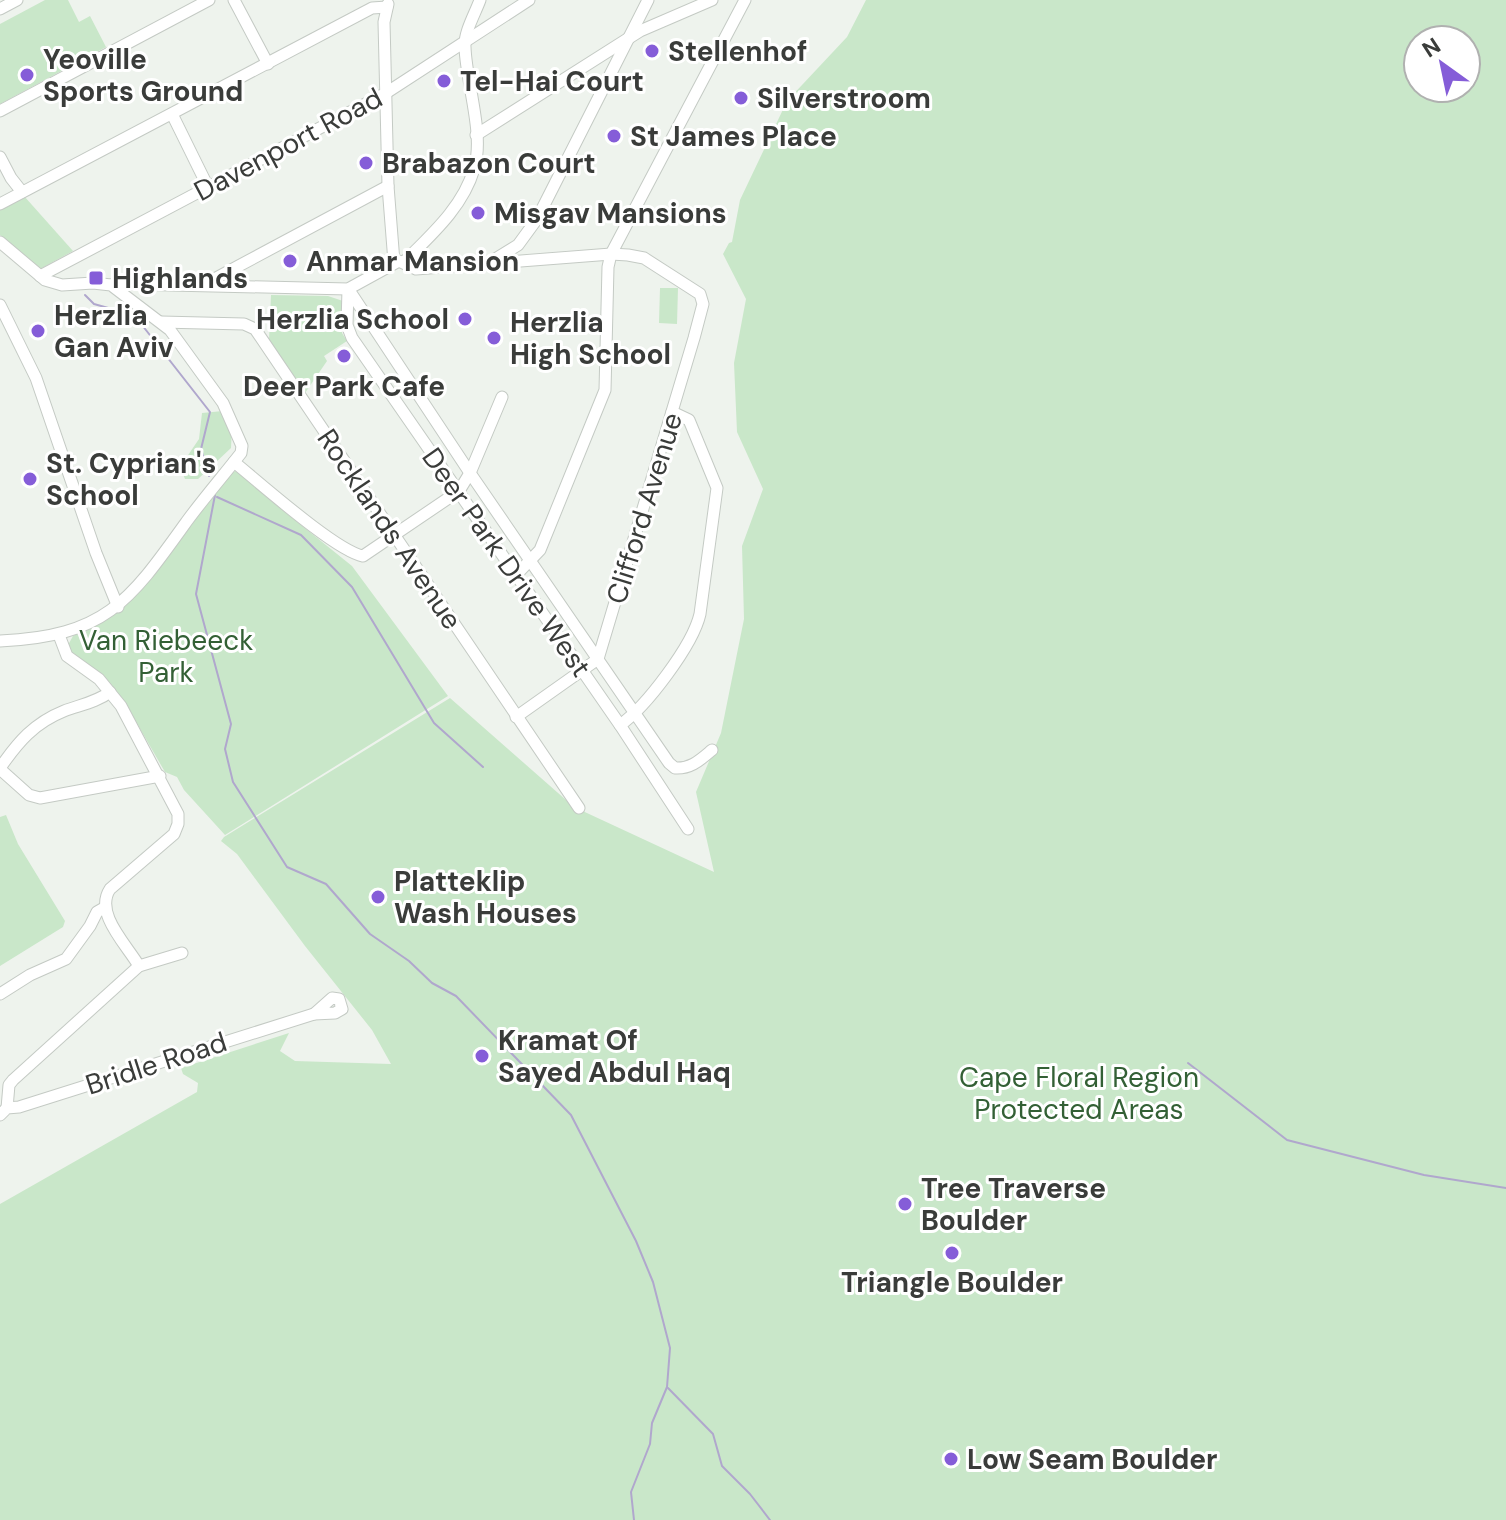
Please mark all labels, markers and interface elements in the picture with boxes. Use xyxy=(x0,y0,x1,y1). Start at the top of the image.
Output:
north arrow xyxy=(1402,24,1482,104)
text: N xyxy=(1417,31,1446,64)
place label: Stellenhof xyxy=(668,33,807,70)
place label: Yeoville Sports Ground xyxy=(43,41,243,110)
marker: Stellenhof xyxy=(643,42,661,60)
place label: Tel-Hai Court xyxy=(460,63,644,100)
marker: Yeoville Sports Ground xyxy=(18,66,36,84)
marker: Tel-Hai Court xyxy=(435,72,453,90)
street label: Davenport Road xyxy=(188,79,389,210)
place label: Silverstroom xyxy=(757,80,931,117)
marker: Silverstroom xyxy=(732,89,750,107)
place label: St James Place xyxy=(630,118,837,155)
marker: St James Place xyxy=(605,127,623,145)
place label: Brabazon Court xyxy=(382,145,596,182)
marker: Brabazon Court xyxy=(357,154,375,172)
place label: Misgav Mansions xyxy=(494,195,727,232)
marker: Misgav Mansions xyxy=(469,204,487,222)
place label: Anmar Mansion xyxy=(306,243,519,280)
marker: Anmar Mansion xyxy=(281,252,299,270)
place label: Highlands xyxy=(112,260,248,297)
marker: Highlands xyxy=(87,269,105,287)
place label: Herzlia Gan Aviv xyxy=(54,297,174,366)
place label: Herzlia School xyxy=(256,301,449,338)
place label: Herzlia High School xyxy=(510,304,671,373)
marker: Herzlia School xyxy=(456,310,474,328)
marker: Herzlia Gan Aviv xyxy=(29,322,47,340)
marker: Herzlia High School xyxy=(485,329,503,347)
marker: Deer Park Cafe xyxy=(335,347,353,365)
place label: Deer Park Cafe xyxy=(243,368,445,405)
street label: Clifford Avenue xyxy=(598,408,691,608)
street label: Rocklands Avenue xyxy=(309,422,470,637)
street label: Deer Park Drive West xyxy=(414,441,600,684)
place label: St. Cyprian's School xyxy=(46,445,216,514)
marker: St. Cyprian's School xyxy=(21,470,39,488)
park label: Van Riebeeck Park xyxy=(79,622,253,691)
place label: Platteklip Wash Houses xyxy=(394,863,577,932)
marker: Platteklip Wash Houses xyxy=(369,888,387,906)
place label: Kramat Of Sayed Abdul Haq xyxy=(498,1022,731,1091)
street label: Bridle Road xyxy=(81,1023,231,1104)
marker: Kramat Of Sayed Abdul Haq xyxy=(473,1047,491,1065)
park label: Cape Floral Region Protected Areas xyxy=(959,1059,1199,1128)
place label: Tree Traverse Boulder xyxy=(921,1170,1106,1239)
marker: Tree Traverse Boulder xyxy=(896,1195,914,1213)
marker: Triangle Boulder xyxy=(943,1244,961,1262)
place label: Triangle Boulder xyxy=(841,1264,1063,1301)
place label: Low Seam Boulder xyxy=(967,1441,1218,1478)
marker: Low Seam Boulder xyxy=(942,1450,960,1468)

